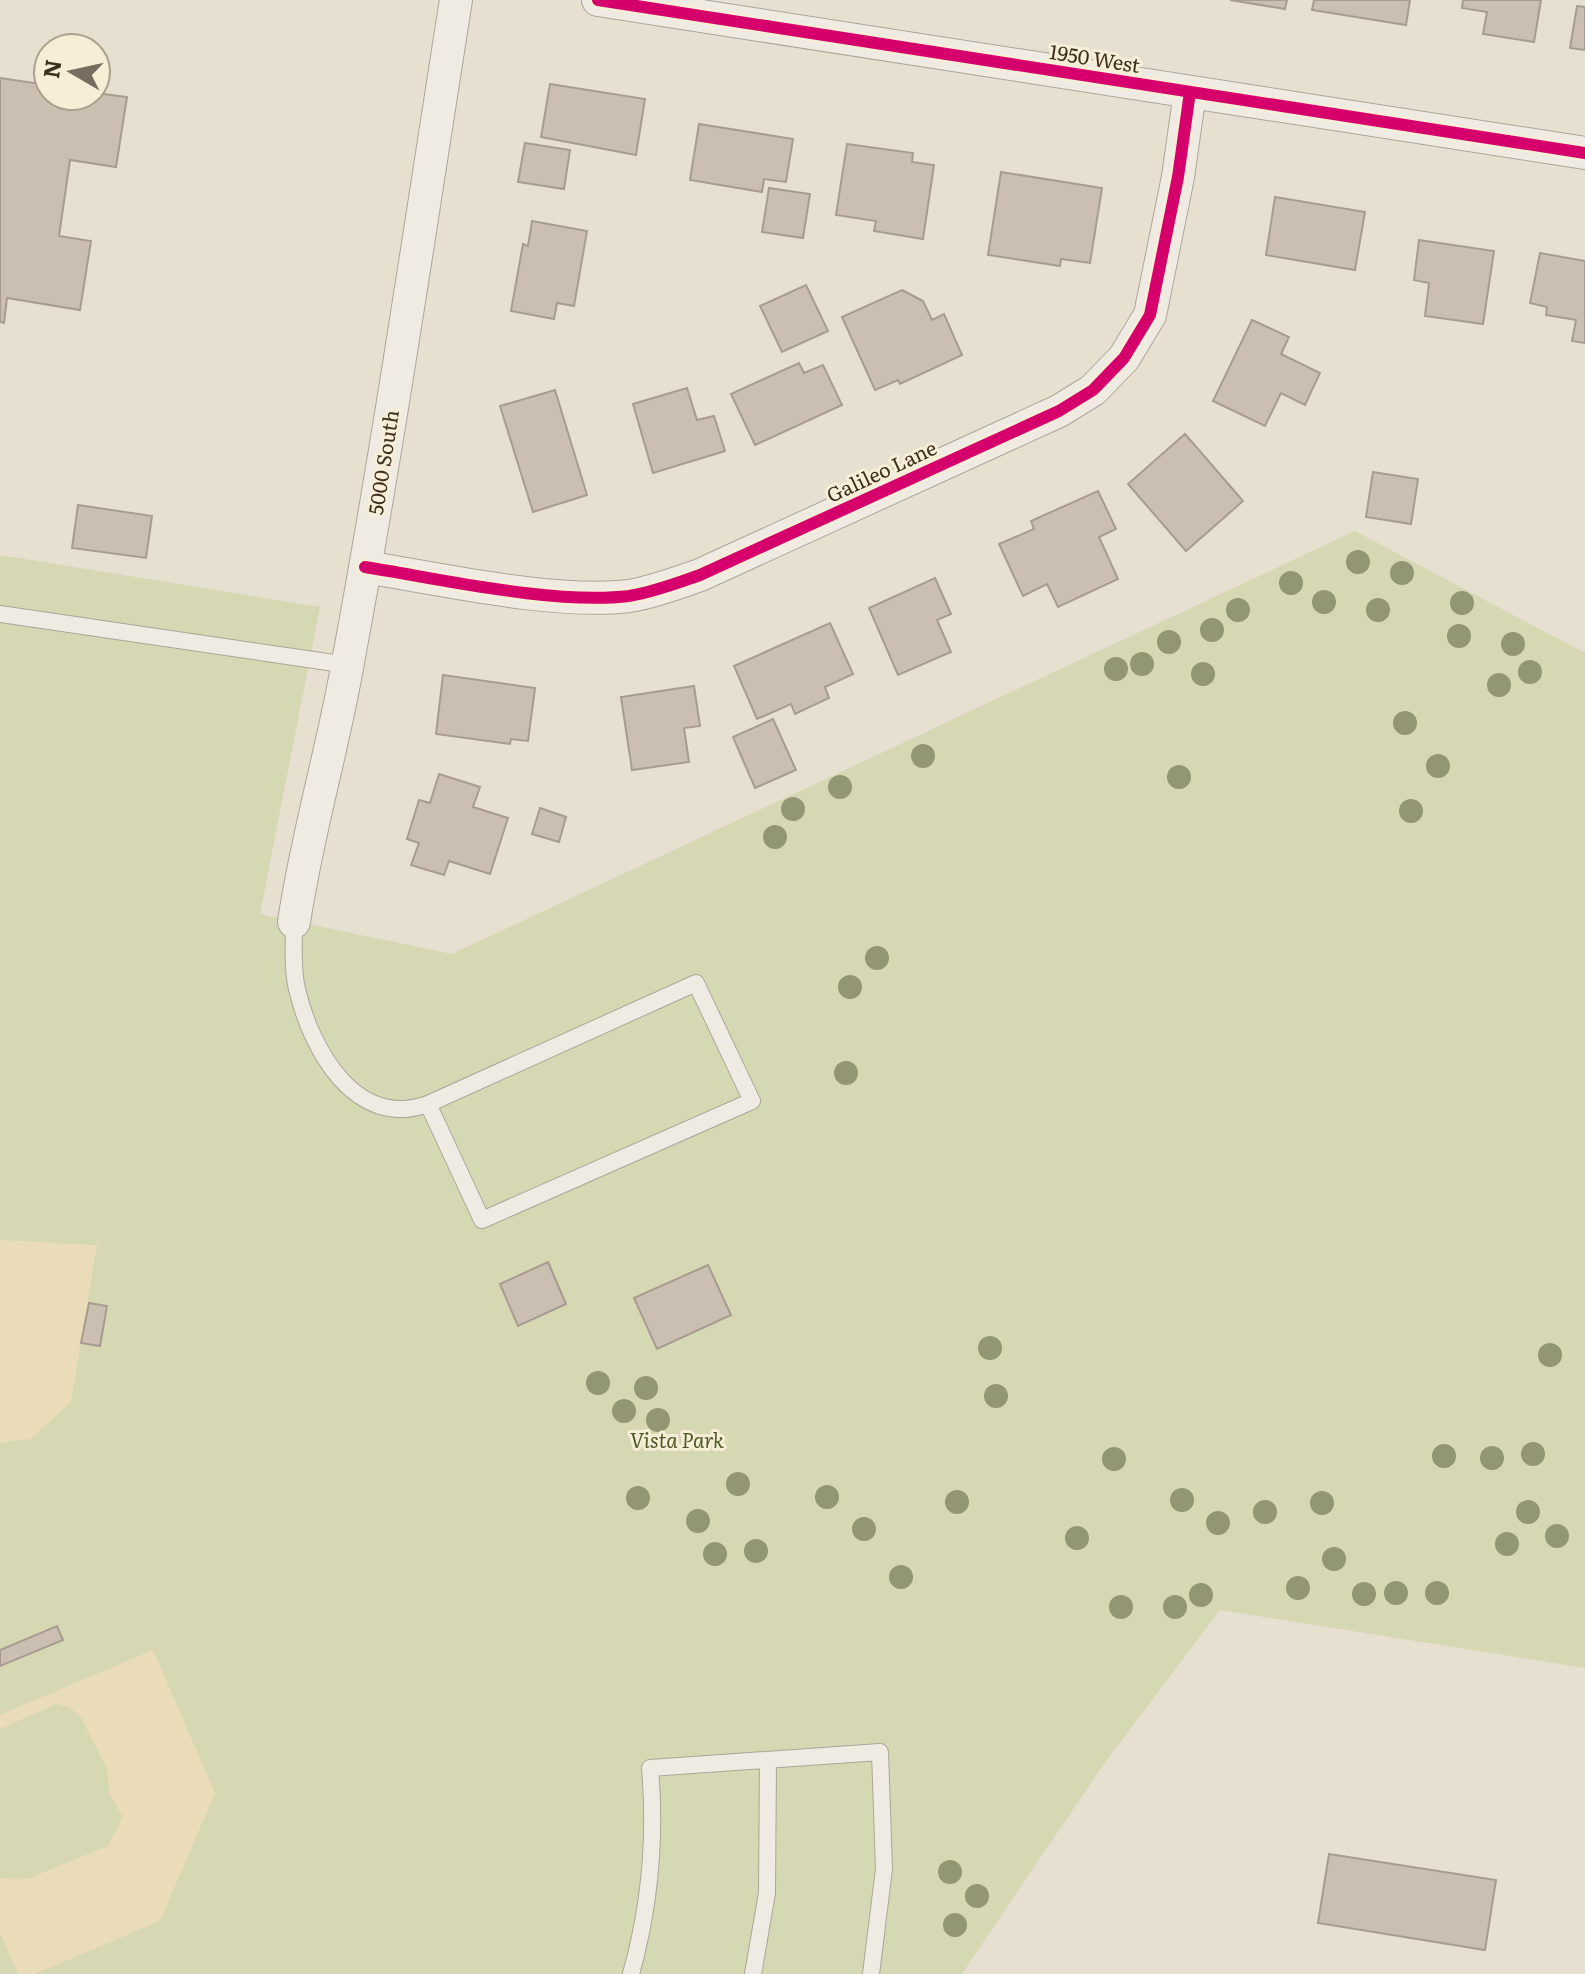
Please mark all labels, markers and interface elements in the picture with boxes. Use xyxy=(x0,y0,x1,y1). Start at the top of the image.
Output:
north arrow xyxy=(32,32,112,112)
street label: 1950 West xyxy=(1048,35,1142,79)
text: N xyxy=(33,57,69,80)
street label: 5000 South xyxy=(359,407,405,517)
street label: Galileo Lane xyxy=(821,431,941,509)
park label: Vista Park xyxy=(630,1424,724,1454)

